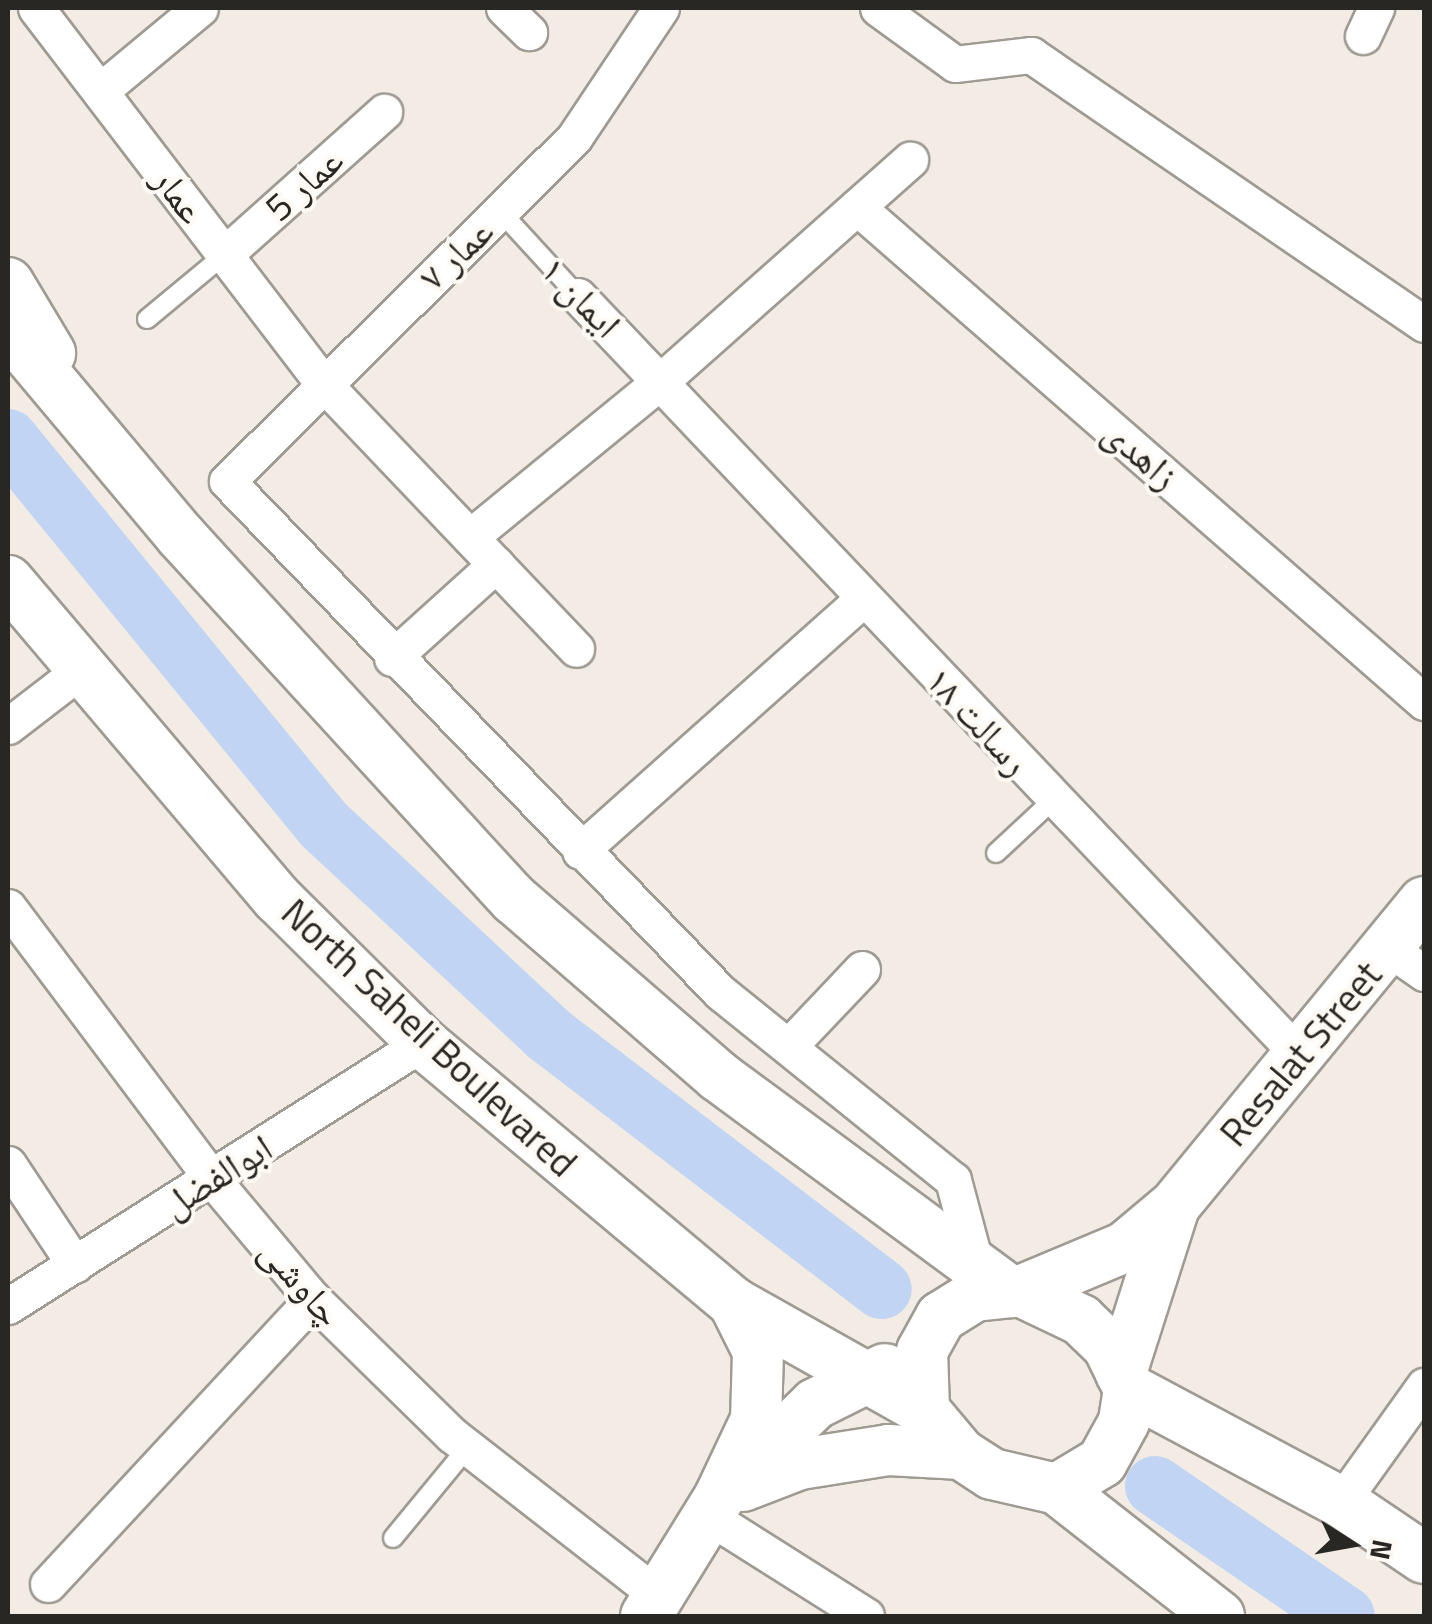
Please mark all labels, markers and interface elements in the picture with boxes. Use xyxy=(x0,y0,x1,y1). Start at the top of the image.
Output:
street label: عمار 5 xyxy=(256,137,352,231)
street label: عمار xyxy=(143,158,215,232)
street label: عمار ۷ xyxy=(410,208,502,300)
street label: ایمان ۱ xyxy=(532,247,630,347)
street label: زاهدی xyxy=(1094,409,1188,499)
street label: رسالت ۱۸ xyxy=(917,658,1039,784)
street label: North Saheli Boulevared xyxy=(272,890,586,1186)
street label: Resalat Street xyxy=(1211,953,1391,1155)
street label: ابوالفضل xyxy=(154,1125,280,1227)
street label: چاوشی xyxy=(250,1228,352,1336)
north arrow xyxy=(1302,1494,1402,1594)
text: N xyxy=(1359,1536,1405,1563)

